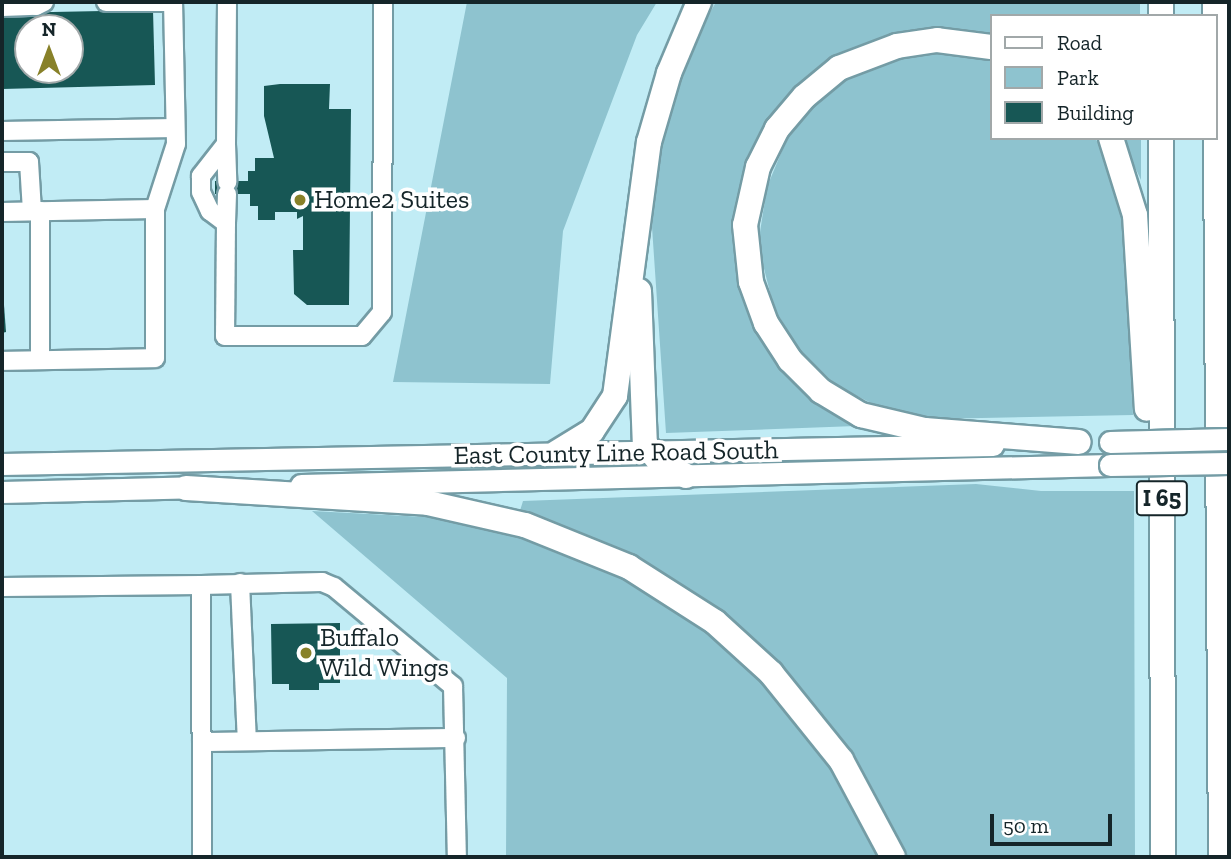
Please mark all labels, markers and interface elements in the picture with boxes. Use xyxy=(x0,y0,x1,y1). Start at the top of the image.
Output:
north arrow xyxy=(14,14,84,84)
legend xyxy=(990,14,1217,140)
text: N xyxy=(42,18,56,41)
text: Road xyxy=(1057,30,1102,55)
text: Park xyxy=(1057,65,1099,90)
text: Building xyxy=(1057,100,1134,125)
place label: Home2 Suites xyxy=(314,184,469,216)
marker: Home2 Suites xyxy=(292,192,308,208)
street label: East County Line Road South xyxy=(453,435,779,471)
road number: I 65 xyxy=(1136,477,1188,518)
place label: Buffalo Wild Wings xyxy=(320,622,450,684)
marker: Buffalo Wild Wings xyxy=(298,645,314,661)
scale bar xyxy=(993,800,1116,844)
text: 50 m xyxy=(1003,813,1049,838)

